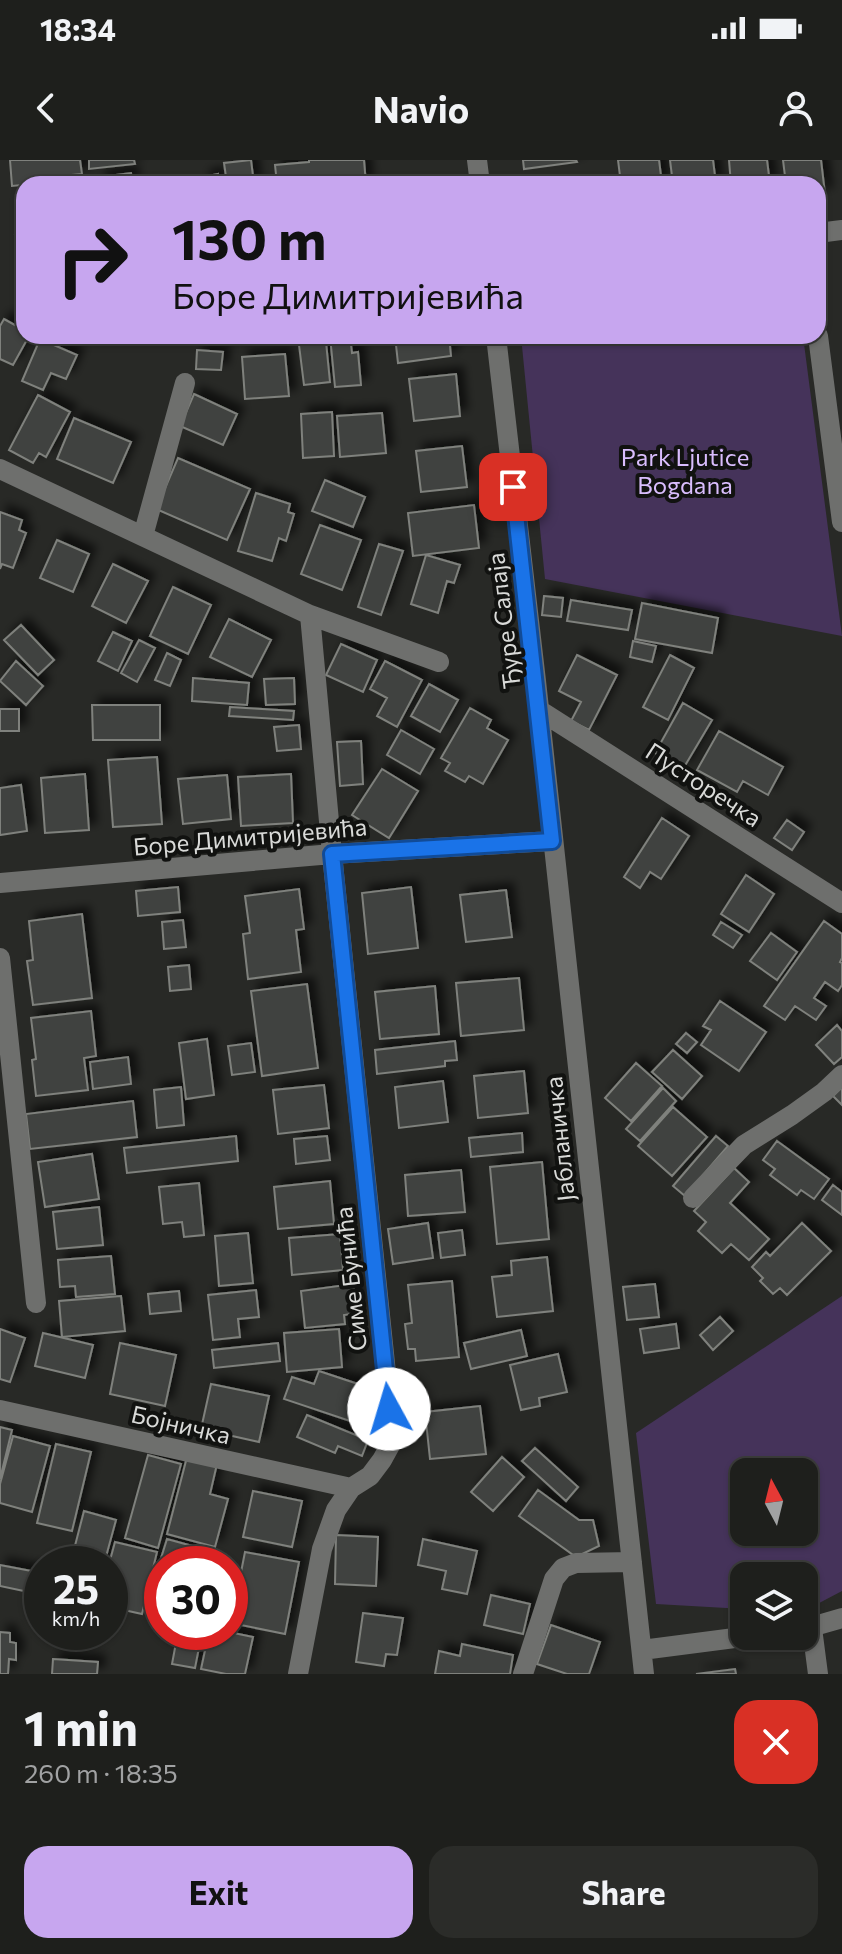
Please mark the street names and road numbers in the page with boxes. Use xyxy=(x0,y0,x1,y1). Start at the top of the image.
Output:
street label: Ђуре Салаја xyxy=(480,551,526,691)
street label: Пусторечка xyxy=(641,736,767,832)
street label: Боре Димитријевића xyxy=(132,811,368,861)
street label: Јабланичка xyxy=(538,1075,580,1203)
street label: Симе Бунића xyxy=(328,1205,372,1353)
street label: Бојничка xyxy=(129,1399,233,1449)

